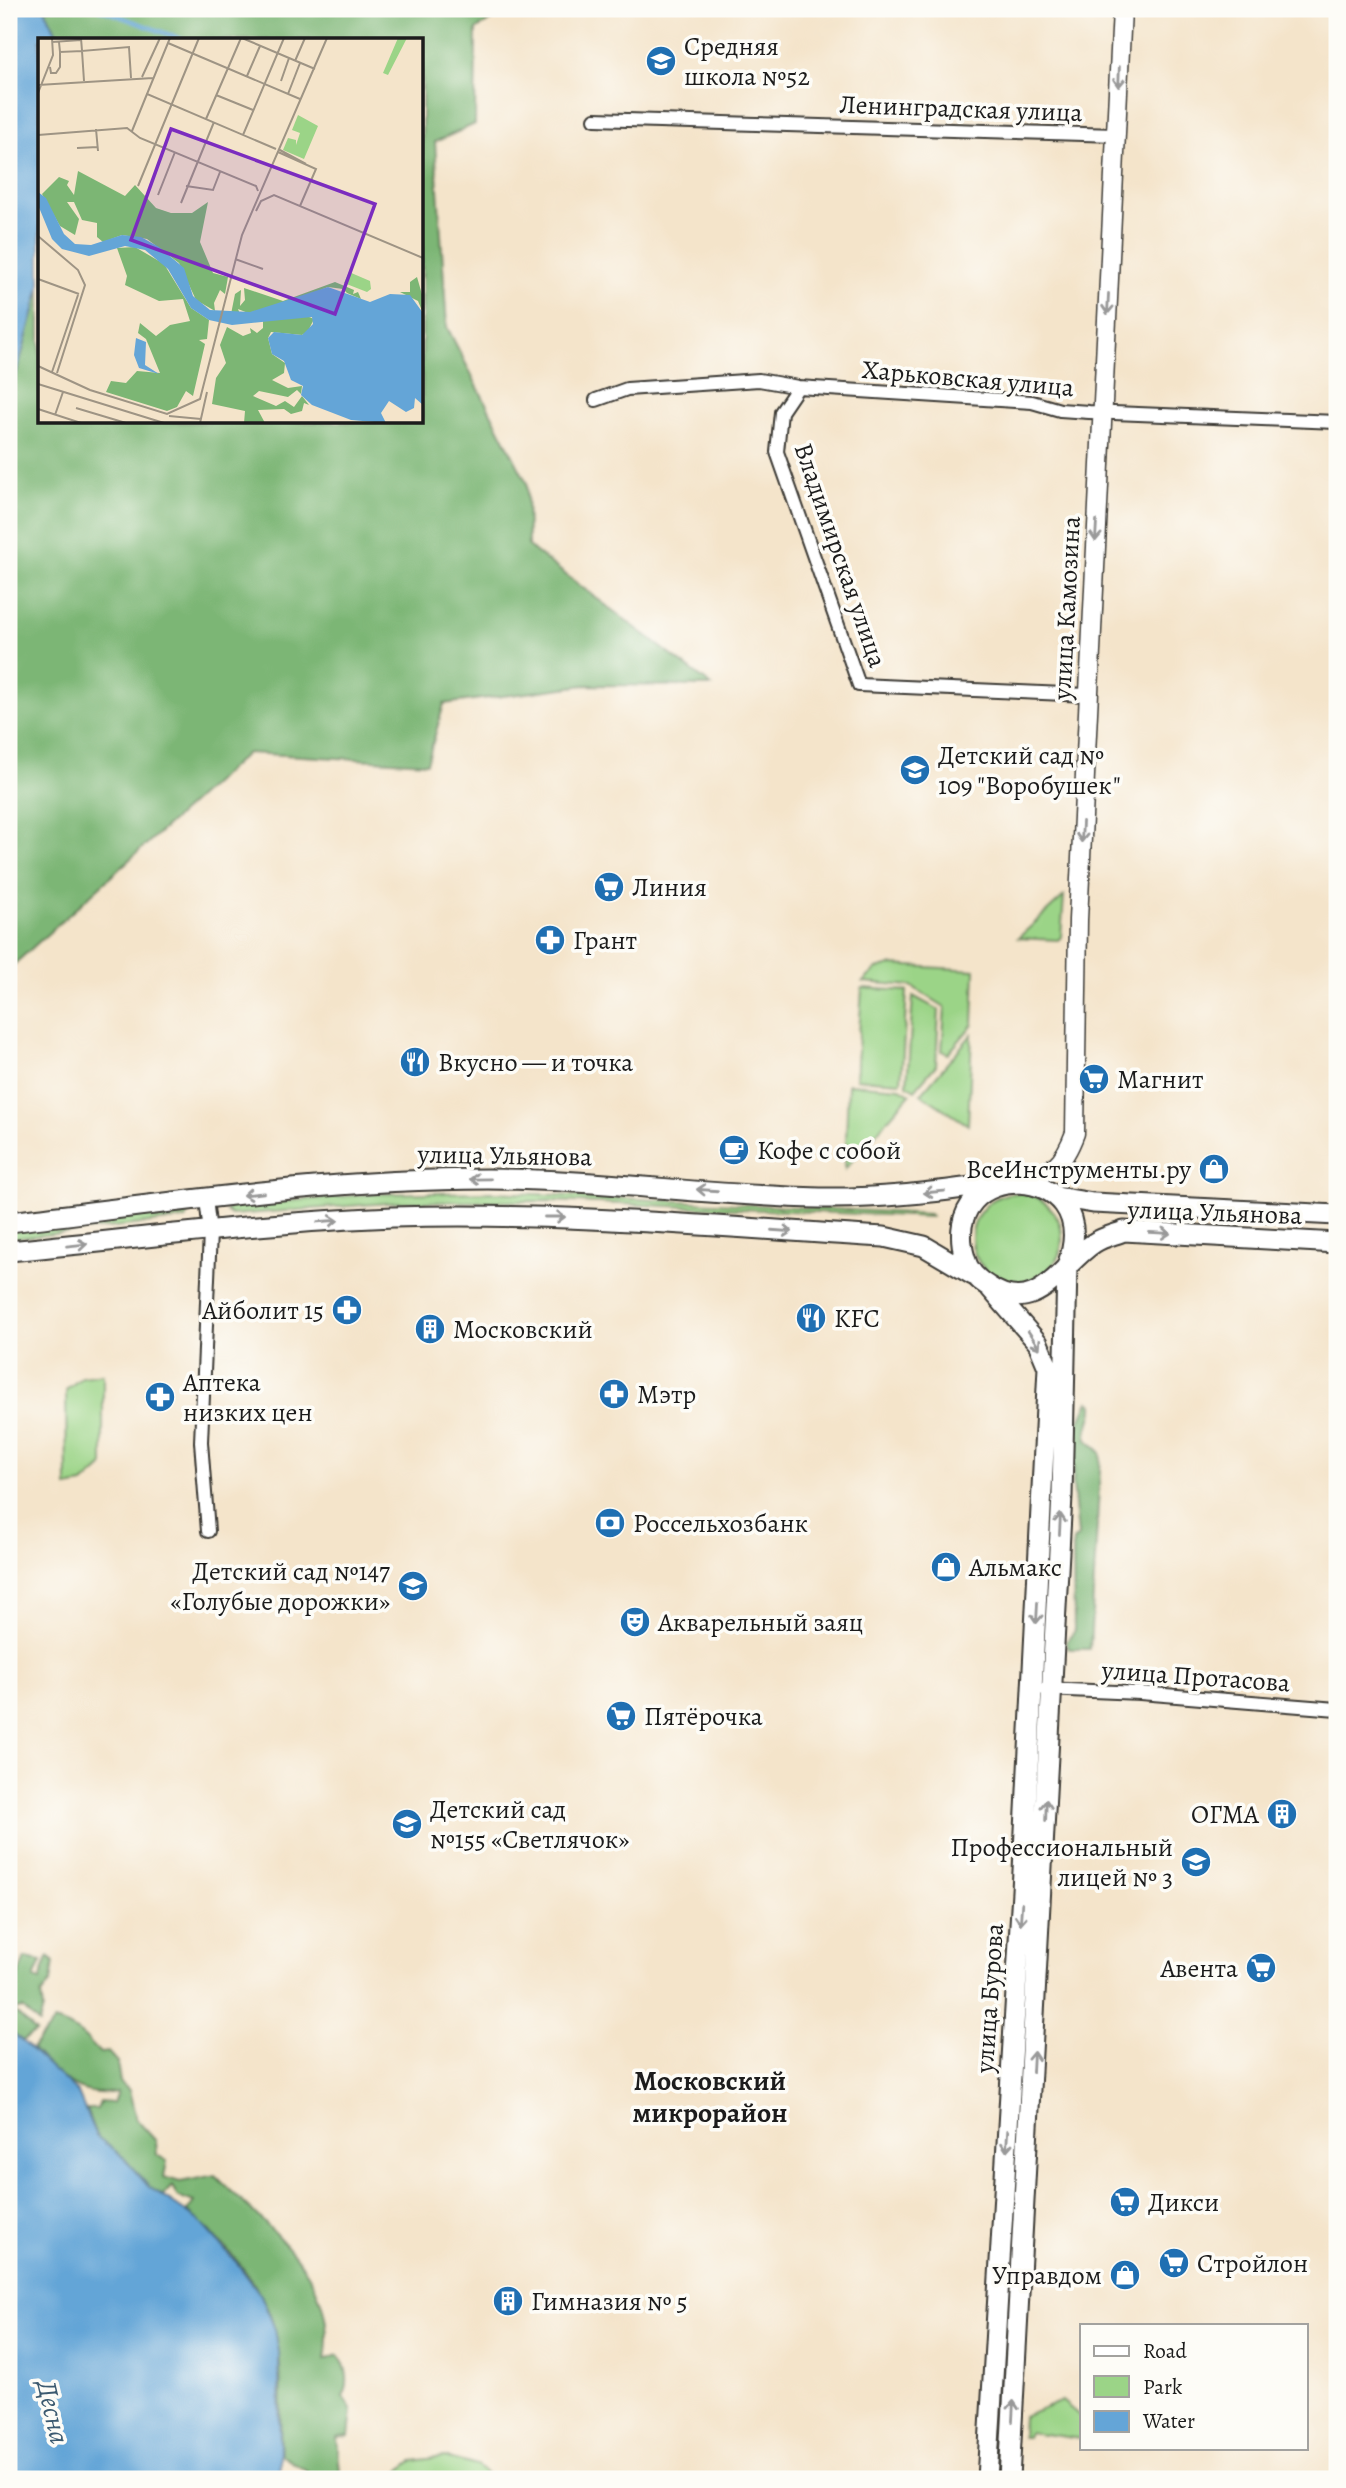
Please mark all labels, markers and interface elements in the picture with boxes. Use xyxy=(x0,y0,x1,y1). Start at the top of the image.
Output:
place label: Средняя школа №52 xyxy=(684,29,810,94)
inset map xyxy=(38,38,424,424)
school or university icon: Средняя школа №52 xyxy=(644,44,678,78)
one-way arrow xyxy=(1112,65,1125,88)
street label: Ленинградская улица xyxy=(839,87,1083,130)
one-way arrow xyxy=(1101,292,1114,315)
street label: Харьковская улица xyxy=(861,352,1075,405)
street label: Владимирская улица xyxy=(786,438,895,672)
street label: улица Камозина xyxy=(1044,515,1089,702)
one-way arrow xyxy=(1090,520,1103,543)
place label: Детский сад № 109 "Воробушек" xyxy=(938,738,1121,803)
school or university icon: Детский сад № 109 "Воробушек" xyxy=(898,753,932,787)
one-way arrow xyxy=(1076,820,1089,843)
supermarket icon: Линия xyxy=(592,870,626,904)
place label: Линия xyxy=(632,870,707,905)
pharmacy icon: Грант xyxy=(533,923,567,957)
place label: Грант xyxy=(573,923,638,958)
restaurant icon: Вкусно — и точка xyxy=(398,1045,432,1079)
place label: Вкусно — и точка xyxy=(438,1045,633,1080)
supermarket icon: Магнит xyxy=(1077,1062,1111,1096)
place label: Магнит xyxy=(1117,1062,1204,1097)
cafe icon: Кофе с собой xyxy=(717,1133,751,1167)
place label: Кофе с собой xyxy=(757,1133,901,1168)
street label: улица Ульянова xyxy=(416,1136,593,1175)
place label: ВсеИнструменты.ру xyxy=(966,1152,1191,1187)
shop icon: ВсеИнструменты.ру xyxy=(1197,1152,1231,1186)
one-way arrow xyxy=(469,1172,492,1186)
one-way arrow xyxy=(696,1183,719,1196)
one-way arrow xyxy=(923,1186,946,1199)
one-way arrow xyxy=(242,1188,265,1201)
street label: улица Ульянова xyxy=(1126,1192,1303,1233)
one-way arrow xyxy=(543,1210,566,1224)
one-way arrow xyxy=(316,1214,338,1227)
one-way arrow xyxy=(770,1224,793,1237)
one-way arrow xyxy=(1148,1227,1171,1240)
one-way arrow xyxy=(65,1238,87,1251)
place label: Айболит 15 xyxy=(201,1293,324,1328)
pharmacy icon: Айболит 15 xyxy=(330,1293,364,1327)
restaurant icon: KFC xyxy=(794,1301,828,1335)
place label: KFC xyxy=(834,1301,880,1336)
building icon: Московский xyxy=(413,1312,447,1346)
place label: Московский xyxy=(453,1312,593,1347)
one-way arrow xyxy=(1027,1330,1042,1349)
place label: Аптека низких цен xyxy=(182,1365,313,1430)
pharmacy icon: Мэтр xyxy=(597,1377,631,1411)
place label: Мэтр xyxy=(637,1377,696,1412)
pharmacy icon: Аптека низких цен xyxy=(143,1380,177,1414)
bank icon: Россельхозбанк xyxy=(593,1506,627,1540)
place label: Россельхозбанк xyxy=(633,1506,808,1541)
one-way arrow xyxy=(1054,1513,1067,1535)
shop icon: Альмакс xyxy=(929,1550,963,1584)
place label: Альмакс xyxy=(968,1550,1062,1585)
place label: Детский сад №147 «Голубые дорожки» xyxy=(170,1554,390,1619)
school or university icon: Детский сад №147 «Голубые дорожки» xyxy=(396,1569,430,1603)
one-way arrow xyxy=(1031,1601,1044,1624)
theatre icon: Акварельный заяц xyxy=(618,1605,652,1639)
place label: Акварельный заяц xyxy=(657,1605,863,1640)
street label: улица Протасова xyxy=(1100,1652,1291,1701)
supermarket icon: Пятёрочка xyxy=(604,1699,638,1733)
place label: Пятёрочка xyxy=(644,1699,763,1734)
place label: Детский сад №155 «Светлячок» xyxy=(430,1792,629,1857)
place label: ОГМА xyxy=(1191,1797,1260,1832)
building icon: ОГМА xyxy=(1265,1797,1299,1831)
one-way arrow xyxy=(1039,1799,1052,1822)
school or university icon: Детский сад №155 «Светлячок» xyxy=(390,1807,424,1841)
place label: Профессиональный лицей № 3 xyxy=(950,1830,1173,1895)
school or university icon: Профессиональный лицей № 3 xyxy=(1179,1845,1213,1879)
one-way arrow xyxy=(1014,1902,1027,1924)
street label: улица Бурова xyxy=(967,1922,1012,2075)
place label: Авента xyxy=(1159,1951,1238,1986)
supermarket icon: Авента xyxy=(1244,1951,1278,1985)
one-way arrow xyxy=(1026,2050,1039,2073)
district label: Московский микрорайон xyxy=(632,2062,788,2132)
one-way arrow xyxy=(1000,2129,1013,2151)
supermarket icon: Дикси xyxy=(1108,2185,1142,2219)
place label: Дикси xyxy=(1148,2185,1219,2220)
supermarket icon: Стройлон xyxy=(1157,2246,1191,2280)
place label: Стройлон xyxy=(1197,2246,1308,2281)
place label: Управдом xyxy=(992,2258,1102,2293)
shop icon: Управдом xyxy=(1108,2258,1142,2292)
building icon: Гимназия № 5 xyxy=(491,2284,525,2318)
place label: Гимназия № 5 xyxy=(531,2284,688,2319)
legend xyxy=(1080,2324,1308,2450)
text: Road xyxy=(1143,2337,1187,2365)
text: Park xyxy=(1143,2373,1183,2401)
water label: Десна xyxy=(27,2375,79,2448)
one-way arrow xyxy=(1006,2400,1019,2423)
text: Water xyxy=(1142,2407,1195,2435)

